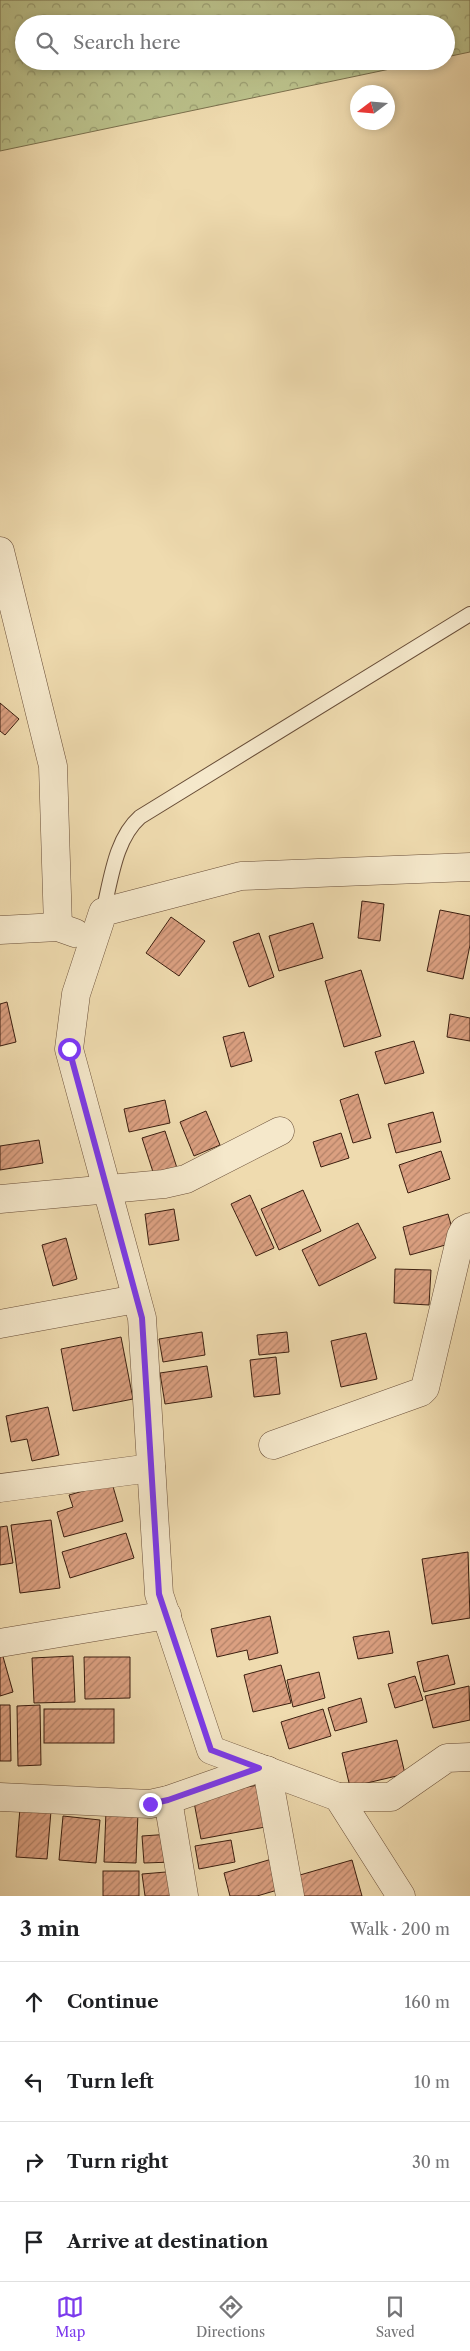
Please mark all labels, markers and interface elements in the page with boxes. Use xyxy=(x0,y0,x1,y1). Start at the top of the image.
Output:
search box xyxy=(15,15,455,70)
icon: search xyxy=(33,29,61,57)
text: Search here xyxy=(73,31,181,54)
north arrow xyxy=(350,85,395,130)
route start xyxy=(58,1038,81,1061)
route end xyxy=(139,1793,162,1816)
text: 3 min xyxy=(20,1916,80,1941)
text: Walk · 200 m xyxy=(350,1919,450,1939)
icon: ahead xyxy=(20,1988,48,2016)
text: Continue xyxy=(67,1990,159,2013)
text: 160 m xyxy=(405,1992,450,2012)
icon: left xyxy=(20,2068,48,2096)
text: Turn left xyxy=(67,2070,154,2093)
text: 10 m xyxy=(414,2072,450,2092)
icon: right xyxy=(20,2148,48,2176)
text: Turn right xyxy=(67,2150,168,2173)
text: 30 m xyxy=(412,2152,450,2172)
icon: arrive xyxy=(20,2228,48,2256)
text: Arrive at destination xyxy=(67,2230,268,2253)
tab: Map xyxy=(55,2293,85,2341)
tab: Directions xyxy=(196,2293,265,2341)
tab: Saved xyxy=(376,2293,415,2341)

